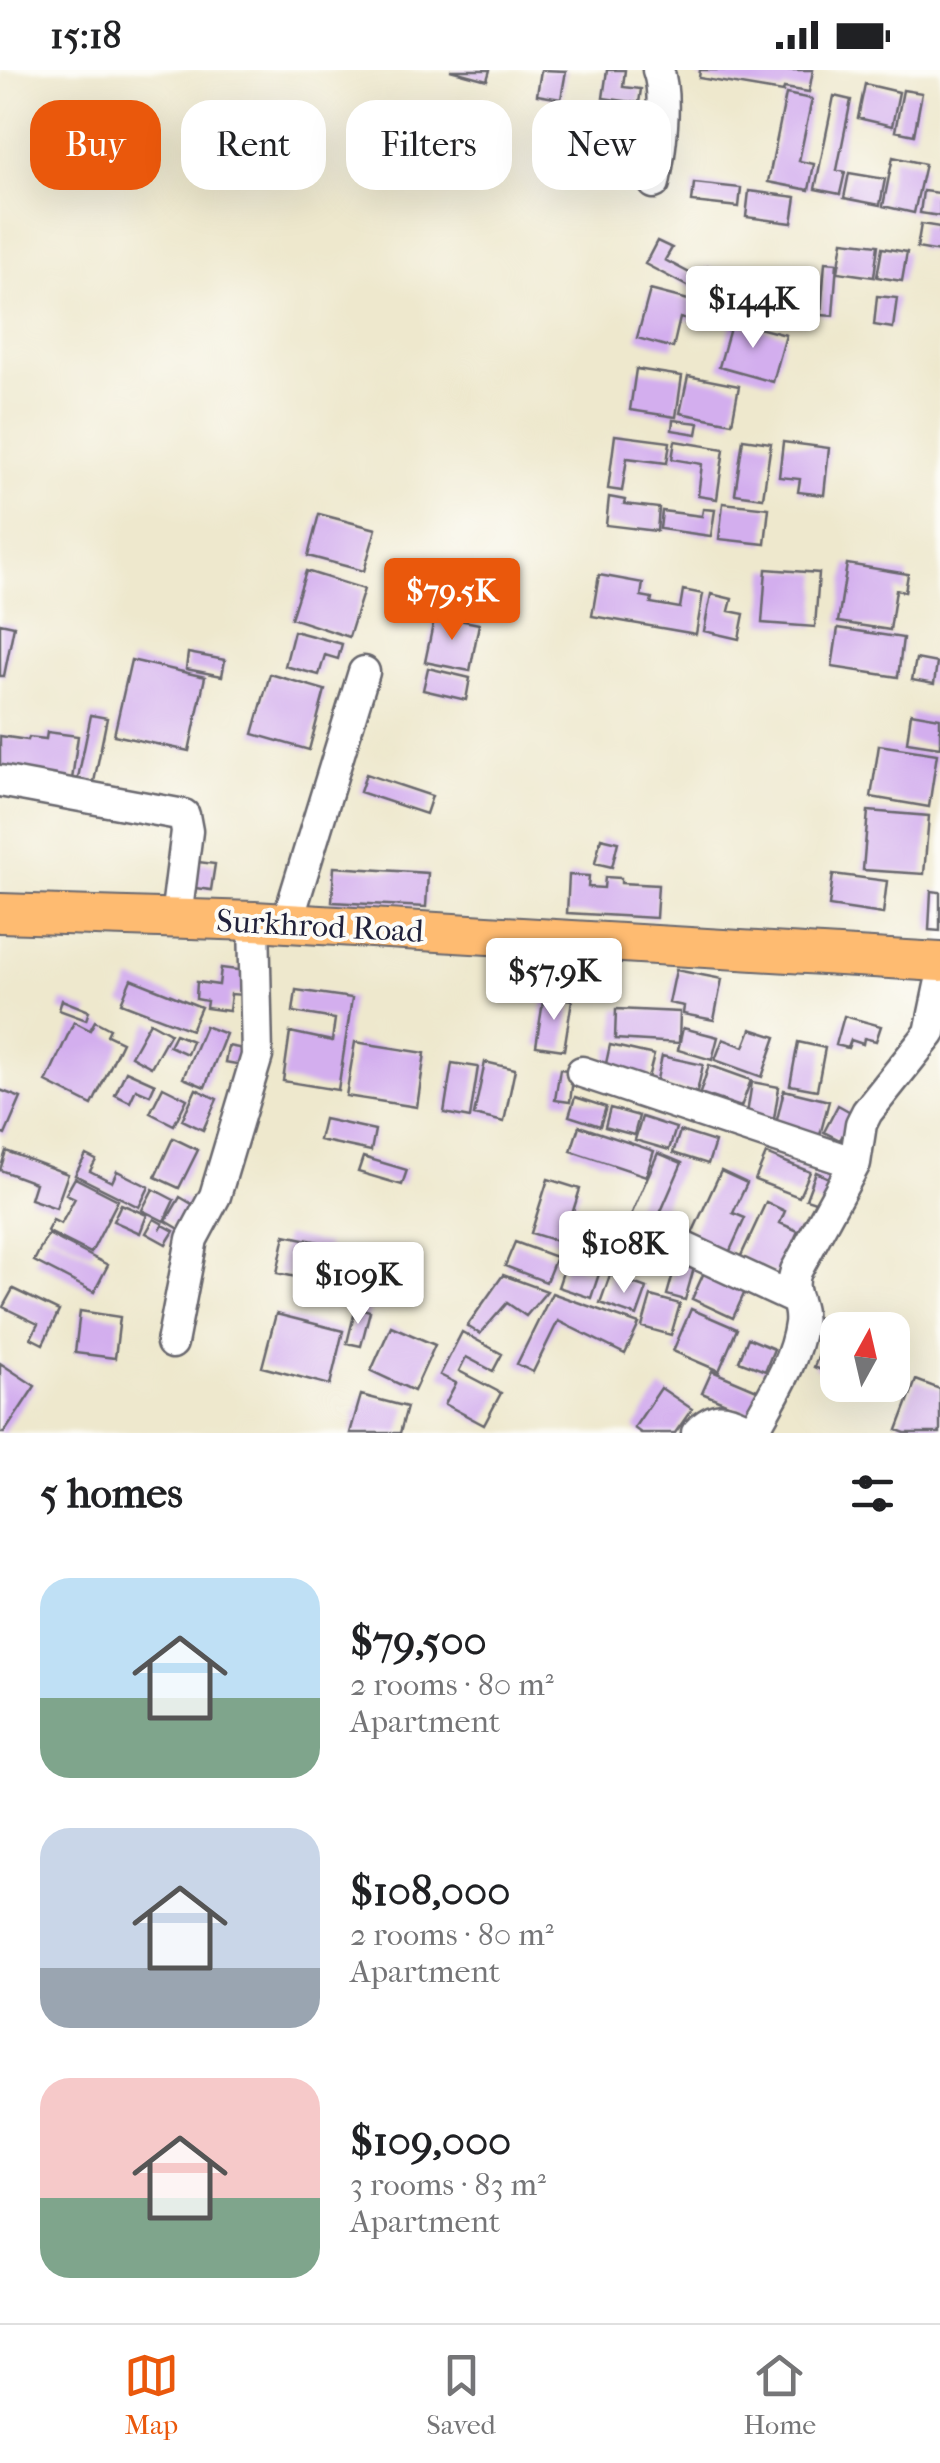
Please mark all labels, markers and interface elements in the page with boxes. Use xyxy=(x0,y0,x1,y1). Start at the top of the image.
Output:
text: 15:18 xyxy=(50,13,122,58)
chip: Buy xyxy=(30,100,161,190)
chip: Rent xyxy=(181,100,326,190)
chip: Filters xyxy=(346,100,512,190)
chip: New xyxy=(532,100,671,190)
pin: $144K xyxy=(683,266,823,351)
text: $144K xyxy=(708,280,798,317)
pin: $79.5K xyxy=(371,558,533,643)
text: $79.5K xyxy=(406,572,498,609)
street label: Surkhrod Road xyxy=(215,902,425,950)
pin: $57.9K xyxy=(473,938,635,1023)
text: $57.9K xyxy=(508,952,600,989)
pin: $108K xyxy=(554,1211,694,1296)
text: $108K xyxy=(581,1225,667,1262)
pin: $109K xyxy=(288,1242,428,1327)
text: $109K xyxy=(315,1256,401,1293)
north arrow xyxy=(820,1312,910,1402)
map controls xyxy=(820,1312,910,1402)
icon: filters xyxy=(845,1466,900,1521)
text: 5 homes xyxy=(40,1469,183,1518)
text: $79,500 xyxy=(350,1617,487,1666)
icon: home xyxy=(120,1618,240,1738)
text: 2 rooms · 80 m² xyxy=(350,1666,554,1703)
text: Apartment xyxy=(350,1703,500,1740)
text: $108,000 xyxy=(350,1867,510,1916)
icon: home xyxy=(120,1868,240,1988)
text: 2 rooms · 80 m² xyxy=(350,1916,554,1953)
text: Apartment xyxy=(350,1953,500,1990)
text: $109,000 xyxy=(350,2117,511,2166)
icon: home xyxy=(120,2118,240,2238)
text: 3 rooms · 83 m² xyxy=(350,2166,546,2203)
text: Apartment xyxy=(350,2203,500,2240)
tab: Map xyxy=(124,2348,179,2441)
tab: Saved xyxy=(426,2348,496,2441)
tab: Home xyxy=(743,2348,816,2441)

